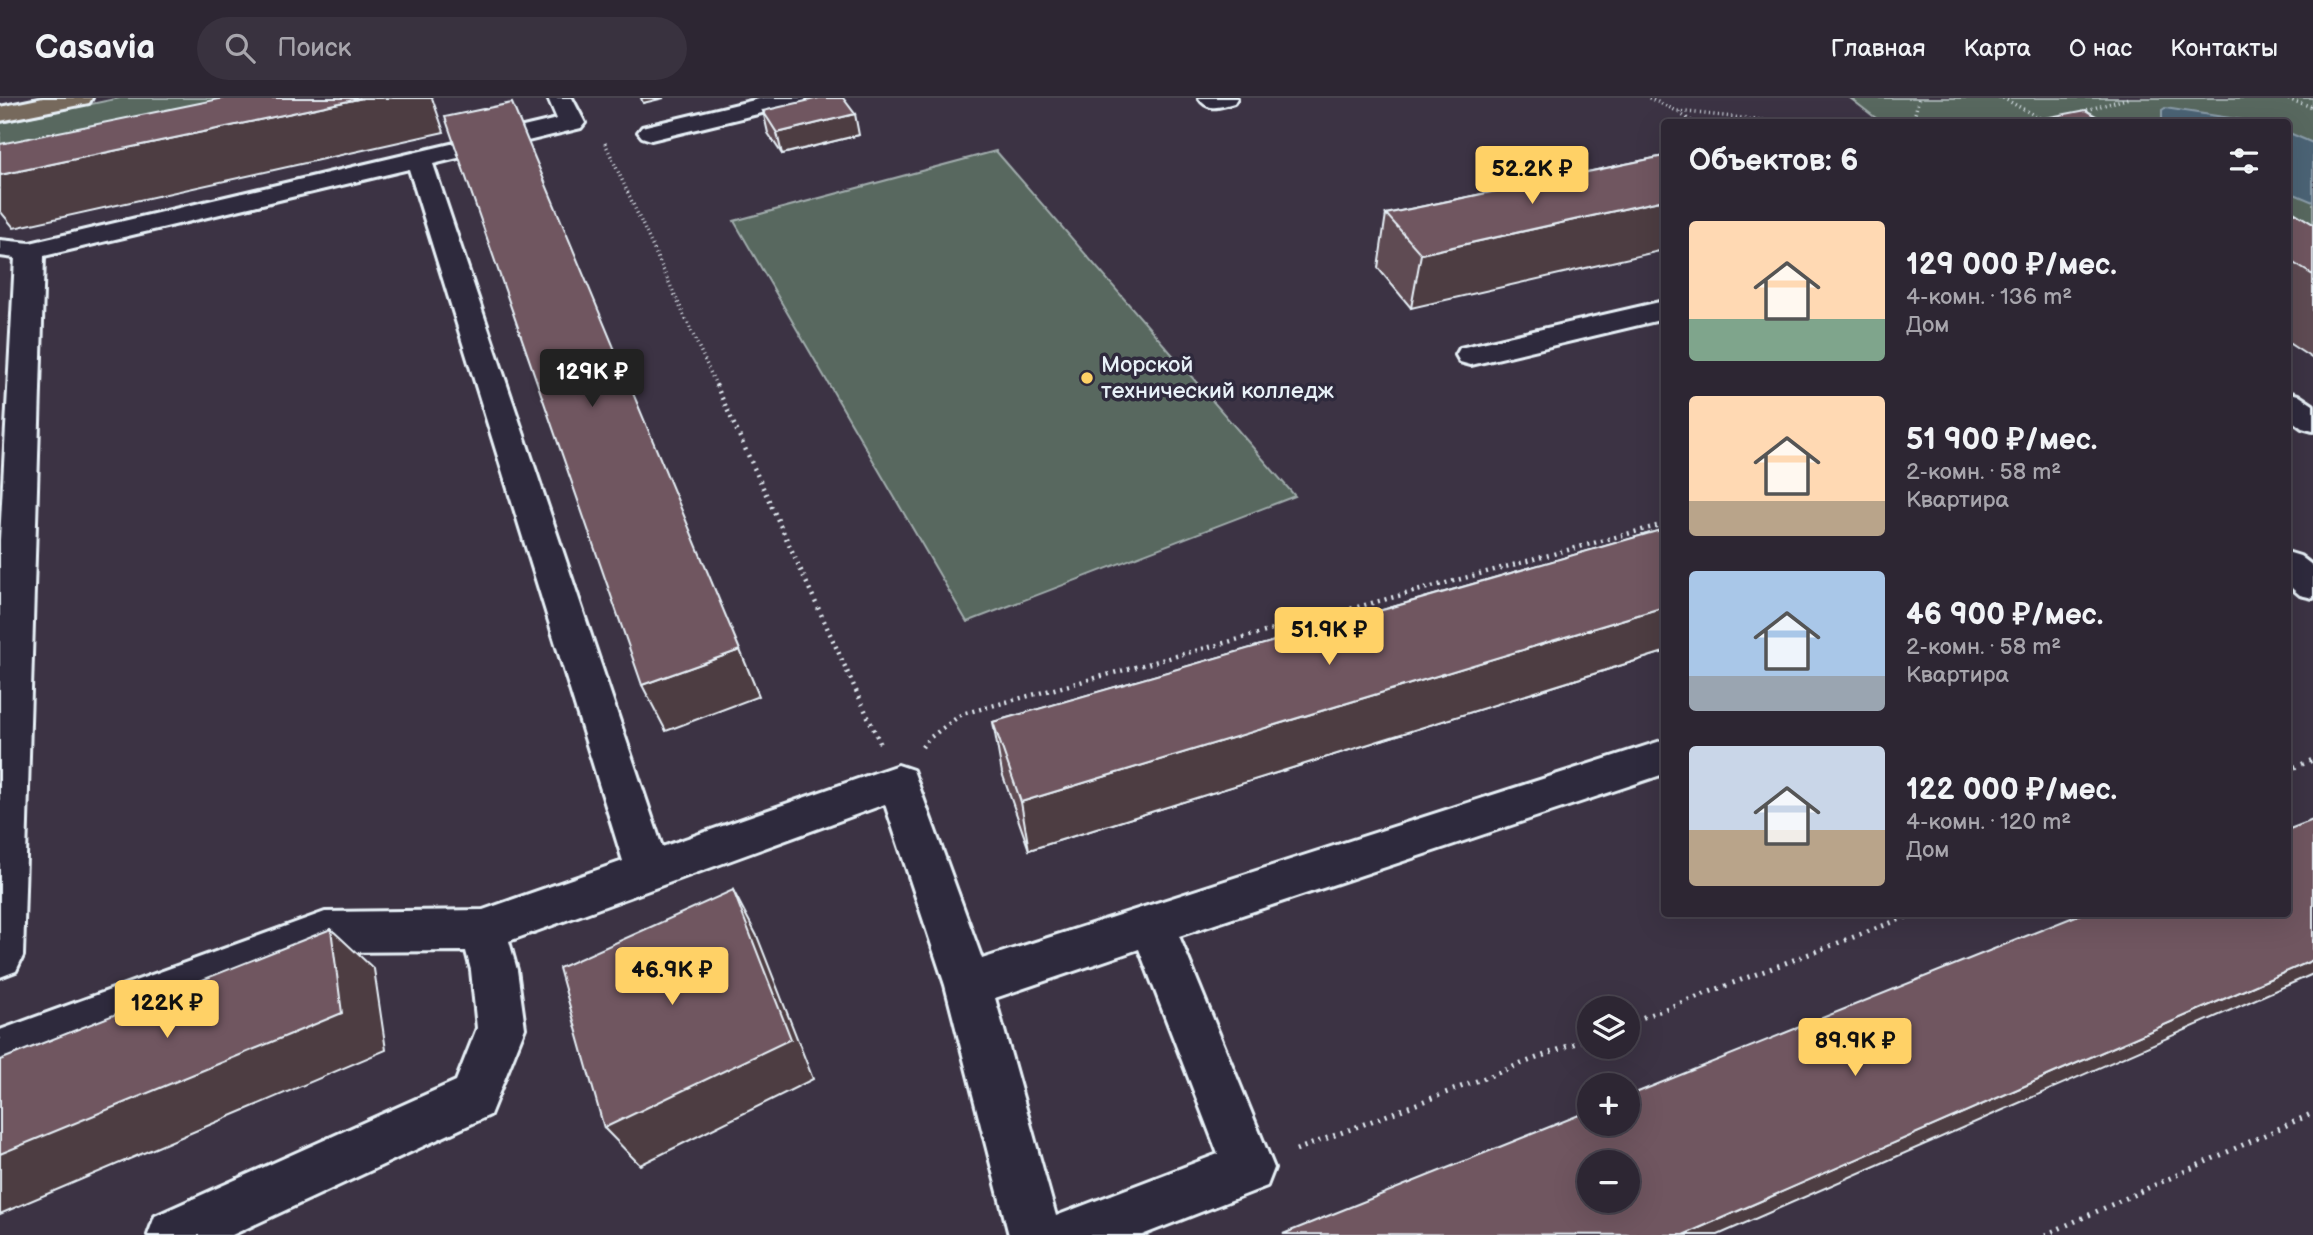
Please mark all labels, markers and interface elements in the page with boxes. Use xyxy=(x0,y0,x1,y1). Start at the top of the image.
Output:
search box xyxy=(197,17,687,80)
text: Casavia xyxy=(35,28,155,68)
icon: search xyxy=(221,29,259,67)
text: Поиск xyxy=(277,33,351,64)
text: Главная xyxy=(1831,34,1925,63)
text: Карта xyxy=(1963,34,2031,63)
text: О нас xyxy=(2069,34,2132,63)
text: Контакты xyxy=(2170,34,2278,63)
icon: filters xyxy=(2225,142,2263,180)
text: Объектов: 6 xyxy=(1689,143,1858,179)
pin: 52.2K ₽ xyxy=(1467,146,1597,206)
text: 52.2K ₽ xyxy=(1491,155,1573,183)
text: 129 000 ₽/мес. xyxy=(1906,247,2117,283)
icon: home xyxy=(1745,249,1829,333)
text: 4-комн. · 136 m² xyxy=(1906,283,2072,311)
text: Дом xyxy=(1906,311,1949,339)
pin: 129K ₽ xyxy=(535,350,649,409)
place label: Морской технический колледж xyxy=(1101,351,1334,405)
text: 129K ₽ xyxy=(556,358,628,386)
marker: Морской технический колледж xyxy=(1079,370,1095,386)
text: 51 900 ₽/мес. xyxy=(1906,422,2097,458)
icon: home xyxy=(1745,424,1829,508)
text: 2-комн. · 58 m² xyxy=(1906,458,2061,486)
text: Квартира xyxy=(1906,486,2009,514)
text: 46 900 ₽/мес. xyxy=(1906,597,2103,633)
icon: home xyxy=(1745,599,1829,683)
pin: 51.9K ₽ xyxy=(1264,608,1394,667)
text: 51.9K ₽ xyxy=(1291,616,1367,644)
text: 2-комн. · 58 m² xyxy=(1906,633,2061,661)
text: Квартира xyxy=(1906,661,2009,689)
text: 122 000 ₽/мес. xyxy=(1906,772,2117,808)
icon: home xyxy=(1745,774,1829,858)
text: 4-комн. · 120 m² xyxy=(1906,808,2071,836)
text: Дом xyxy=(1906,836,1949,864)
pin: 46.9K ₽ xyxy=(607,948,737,1007)
text: 46.9K ₽ xyxy=(631,956,713,984)
pin: 122K ₽ xyxy=(110,981,224,1040)
text: 122K ₽ xyxy=(131,989,203,1017)
map controls xyxy=(1577,996,1640,1213)
button: layers xyxy=(1577,996,1640,1059)
pin: 89.9K ₽ xyxy=(1790,1018,1920,1078)
text: 89.9K ₽ xyxy=(1814,1027,1896,1055)
button: + xyxy=(1577,1073,1640,1136)
button: − xyxy=(1577,1150,1640,1213)

